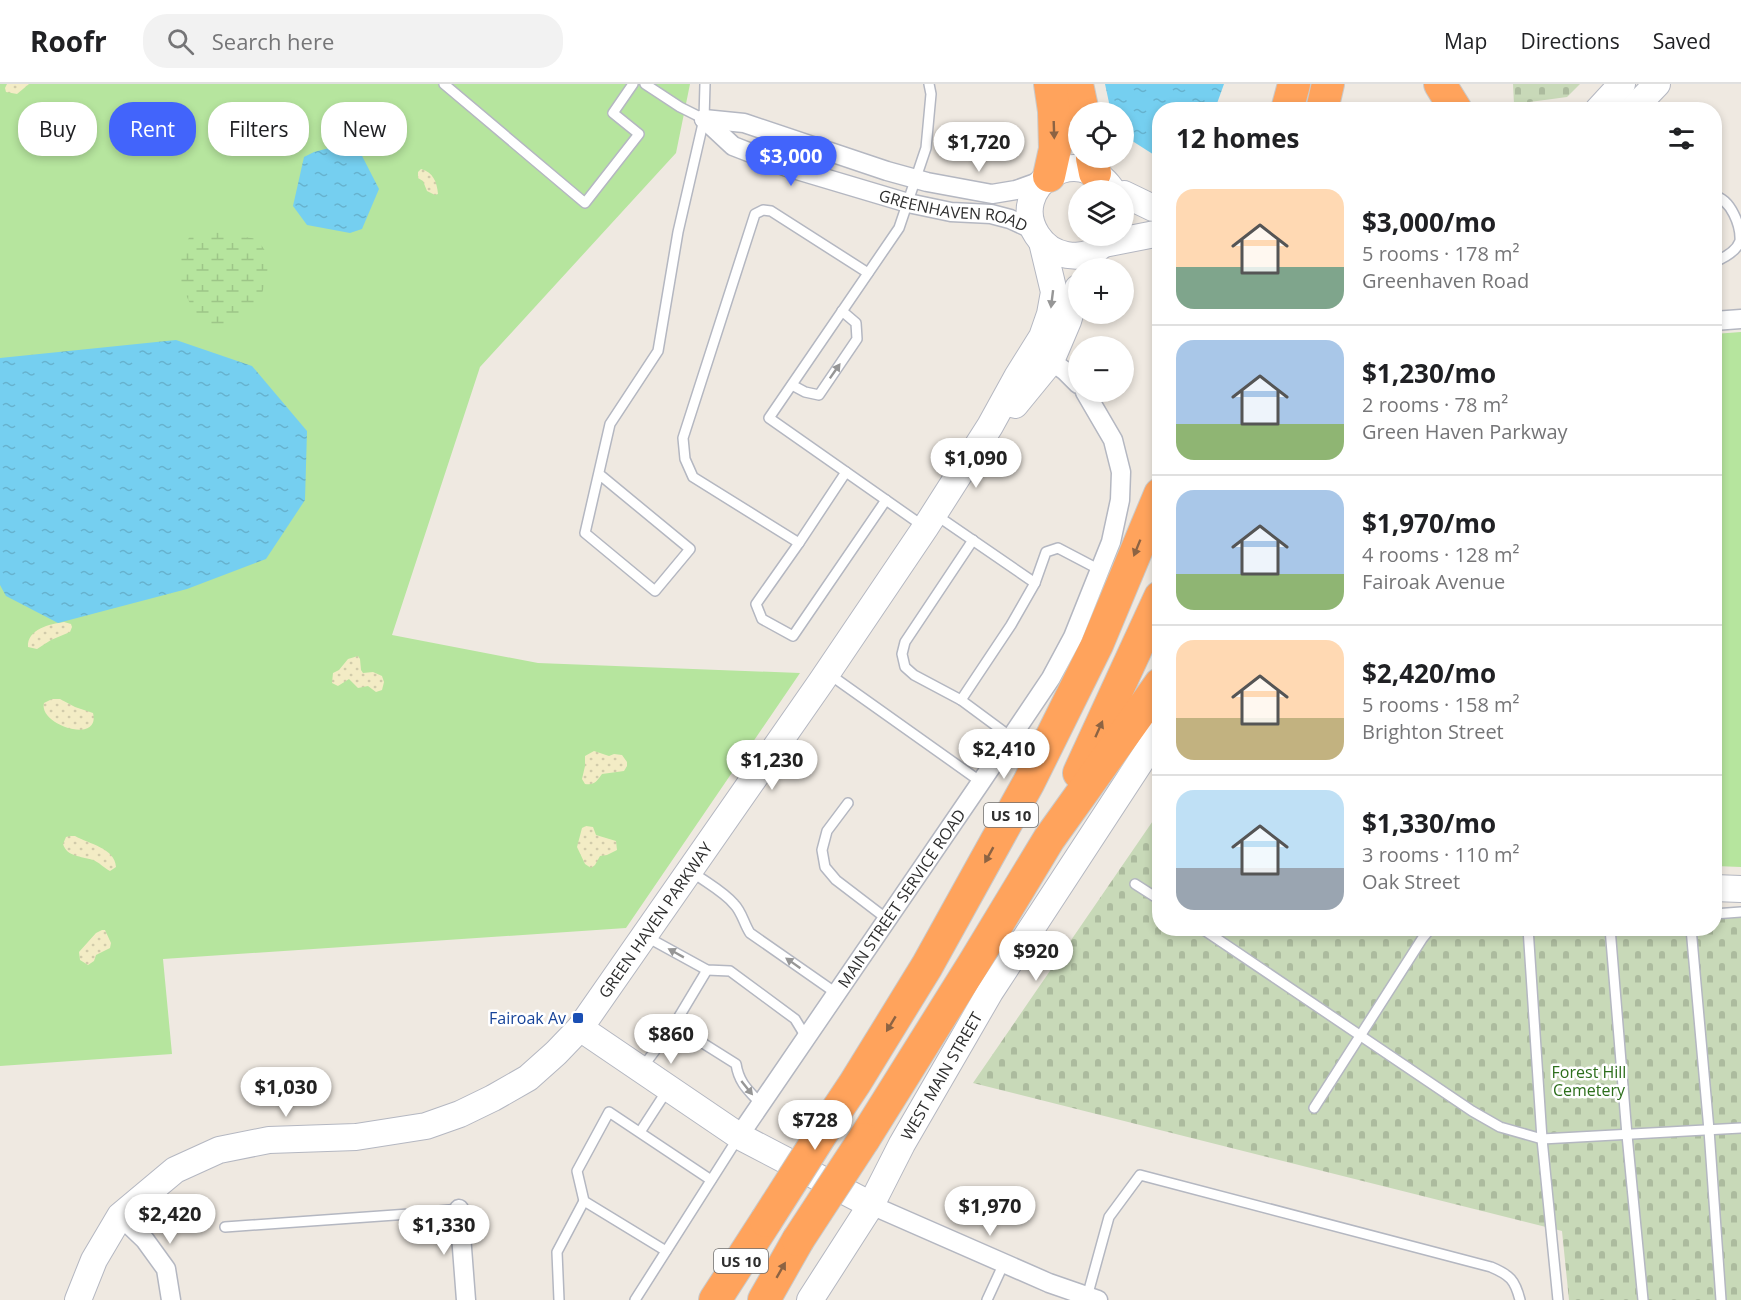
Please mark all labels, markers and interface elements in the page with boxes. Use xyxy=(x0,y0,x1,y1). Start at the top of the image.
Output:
search box xyxy=(143,14,563,68)
text: Roofr xyxy=(30,22,107,60)
icon: search xyxy=(164,25,197,58)
text: Search here xyxy=(212,26,334,56)
text: Map xyxy=(1444,27,1487,55)
text: Directions xyxy=(1520,27,1620,55)
text: Saved xyxy=(1653,27,1711,55)
chip: Buy xyxy=(18,102,97,156)
chip: Rent xyxy=(109,102,196,156)
chip: Filters xyxy=(208,102,309,156)
chip: New xyxy=(321,102,407,156)
map controls xyxy=(1068,102,1134,402)
button: locate xyxy=(1068,102,1134,168)
text: 12 homes xyxy=(1176,120,1300,156)
one-way arrow xyxy=(1050,121,1059,140)
pin: $1,720 xyxy=(930,122,1028,173)
icon: filters xyxy=(1665,122,1698,155)
text: $1,720 xyxy=(948,128,1010,155)
pin: $3,000 xyxy=(742,136,840,187)
text: $3,000 xyxy=(760,142,822,169)
button: layers xyxy=(1068,180,1134,246)
street label: GREENHAVEN ROAD xyxy=(876,184,1031,237)
text: $3,000/mo xyxy=(1362,204,1496,240)
icon: home xyxy=(1224,213,1296,285)
text: 5 rooms · 178 m² xyxy=(1362,240,1520,267)
button: + xyxy=(1068,258,1134,324)
text: Greenhaven Road xyxy=(1362,267,1529,294)
one-way arrow xyxy=(1048,289,1057,308)
button: − xyxy=(1068,336,1134,402)
text: $1,230/mo xyxy=(1362,355,1496,391)
one-way arrow xyxy=(829,363,841,379)
icon: home xyxy=(1224,364,1296,436)
text: 2 rooms · 78 m² xyxy=(1362,391,1508,418)
text: Green Haven Parkway xyxy=(1362,418,1568,445)
pin: $1,090 xyxy=(927,438,1025,489)
text: $1,090 xyxy=(945,444,1007,471)
text: $1,970/mo xyxy=(1362,505,1496,541)
icon: home xyxy=(1224,514,1296,586)
one-way arrow xyxy=(1132,539,1142,557)
text: 4 rooms · 128 m² xyxy=(1362,541,1520,568)
text: Fairoak Avenue xyxy=(1362,568,1505,595)
text: $2,420/mo xyxy=(1362,655,1496,691)
icon: home xyxy=(1224,664,1296,736)
text: 5 rooms · 158 m² xyxy=(1362,691,1520,718)
text: Brighton Street xyxy=(1362,718,1504,745)
one-way arrow xyxy=(1094,719,1104,737)
pin: $2,410 xyxy=(955,729,1053,780)
text: $2,410 xyxy=(973,735,1035,762)
pin: $1,230 xyxy=(723,740,821,791)
text: $1,230 xyxy=(741,746,803,773)
road number: US 10 xyxy=(984,803,1038,827)
street label: MAIN STREET SERVICE ROAD xyxy=(833,804,970,992)
text: $1,330/mo xyxy=(1362,805,1496,841)
icon: home xyxy=(1224,814,1296,886)
street label: GREEN HAVEN PARKWAY xyxy=(593,838,717,1002)
text: 3 rooms · 110 m² xyxy=(1362,841,1520,868)
one-way arrow xyxy=(984,847,994,864)
text: Oak Street xyxy=(1362,868,1460,895)
pin: $920 xyxy=(1000,931,1072,982)
text: $920 xyxy=(1013,937,1059,964)
one-way arrow xyxy=(667,948,684,958)
one-way arrow xyxy=(786,957,802,969)
place label: Fairoak Av xyxy=(489,1007,566,1029)
street label: WEST MAIN STREET xyxy=(896,1008,987,1144)
marker: Fairoak Av xyxy=(571,1011,585,1025)
pin: $860 xyxy=(635,1014,707,1065)
one-way arrow xyxy=(885,1016,896,1032)
text: $860 xyxy=(648,1020,694,1047)
park label: Forest Hill Cemetery xyxy=(1552,1061,1626,1101)
pin: $1,030 xyxy=(237,1067,335,1118)
text: $1,030 xyxy=(255,1073,317,1100)
one-way arrow xyxy=(740,1080,753,1096)
pin: $728 xyxy=(779,1100,851,1151)
text: $728 xyxy=(792,1106,838,1133)
pin: $1,970 xyxy=(941,1186,1039,1237)
text: $1,970 xyxy=(959,1192,1021,1219)
pin: $2,420 xyxy=(121,1194,219,1245)
text: $2,420 xyxy=(139,1200,201,1227)
pin: $1,330 xyxy=(395,1205,493,1256)
text: $1,330 xyxy=(413,1211,475,1238)
road number: US 10 xyxy=(714,1249,768,1273)
one-way arrow xyxy=(776,1261,786,1278)

